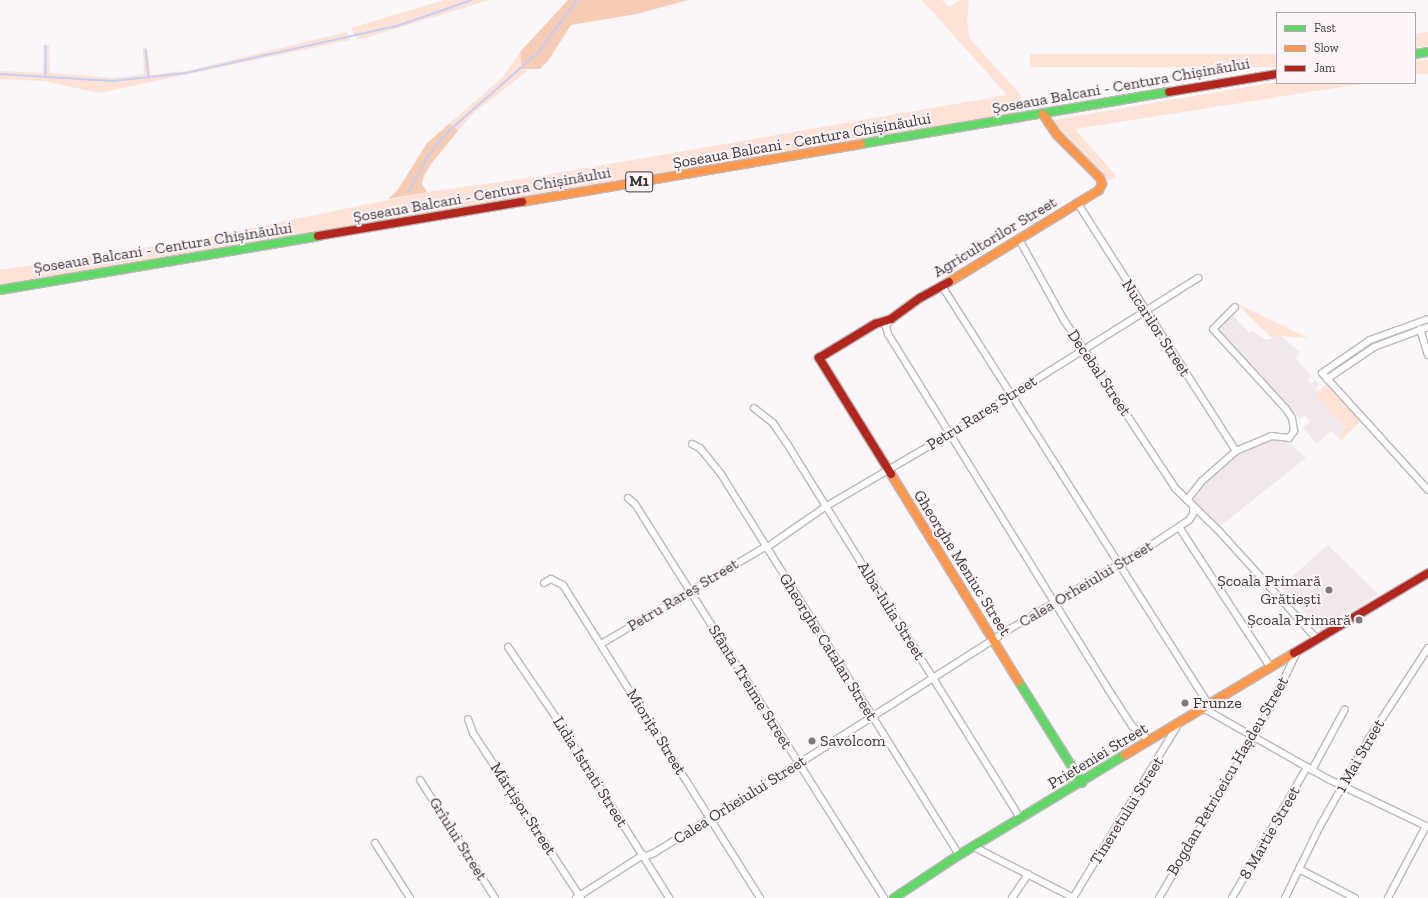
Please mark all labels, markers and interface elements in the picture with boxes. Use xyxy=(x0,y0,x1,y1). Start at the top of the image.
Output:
legend xyxy=(1276,12,1416,84)
text: Fast xyxy=(1314,21,1336,35)
text: Slow xyxy=(1314,41,1339,55)
street label: Șoseaua Balcani - Centura Chișinăului xyxy=(991,54,1251,118)
text: Jam xyxy=(1314,61,1335,75)
street label: Șoseaua Balcani - Centura Chișinăului xyxy=(672,109,932,173)
street label: Șoseaua Balcani - Centura Chișinăului xyxy=(352,163,612,227)
road number: M1 xyxy=(625,169,653,195)
street label: Agricultorilor Street xyxy=(930,192,1060,282)
street label: Șoseaua Balcani - Centura Chișinăului xyxy=(32,218,294,278)
street label: Nucarilor Street xyxy=(1118,276,1194,380)
street label: Decebal Street xyxy=(1063,326,1135,420)
street label: Petru Rareș Street xyxy=(923,371,1041,455)
street label: Gheorghe Meniuc Street xyxy=(909,487,1015,639)
street label: Calea Orheiului Street xyxy=(1016,536,1156,632)
street label: Petru Rareș Street xyxy=(624,554,742,636)
street label: Alba-Iulia Street xyxy=(853,558,929,664)
street label: Gheorghe Catalan Street xyxy=(775,570,881,724)
place label: Școala Primară Grătiești xyxy=(1217,571,1321,609)
marker: Școala Primară Grătiești xyxy=(1324,585,1334,595)
place label: Școala Primară xyxy=(1247,610,1351,630)
marker: Școala Primară xyxy=(1354,615,1364,625)
street label: Sfânta Treime Street xyxy=(704,621,796,753)
street label: Bogdan Petriceicu Hașdeu Street xyxy=(1163,673,1293,879)
street label: Miorița Street xyxy=(622,686,690,778)
place label: Frunze xyxy=(1193,693,1242,713)
marker: Frunze xyxy=(1180,698,1190,708)
street label: Lidia Istrati Street xyxy=(548,713,632,831)
street label: 1 Mai Street xyxy=(1331,716,1389,796)
street label: Prieteniei Street xyxy=(1045,719,1151,793)
place label: Savolcom xyxy=(820,731,886,751)
marker: Savolcom xyxy=(807,736,817,746)
street label: Calea Orheiului Street xyxy=(670,751,810,849)
street label: Tineretului Street xyxy=(1086,753,1168,869)
street label: Mărțișor Street xyxy=(486,759,560,859)
street label: 8 Martie Street xyxy=(1236,783,1304,883)
street label: Grîului Street xyxy=(425,794,491,884)

